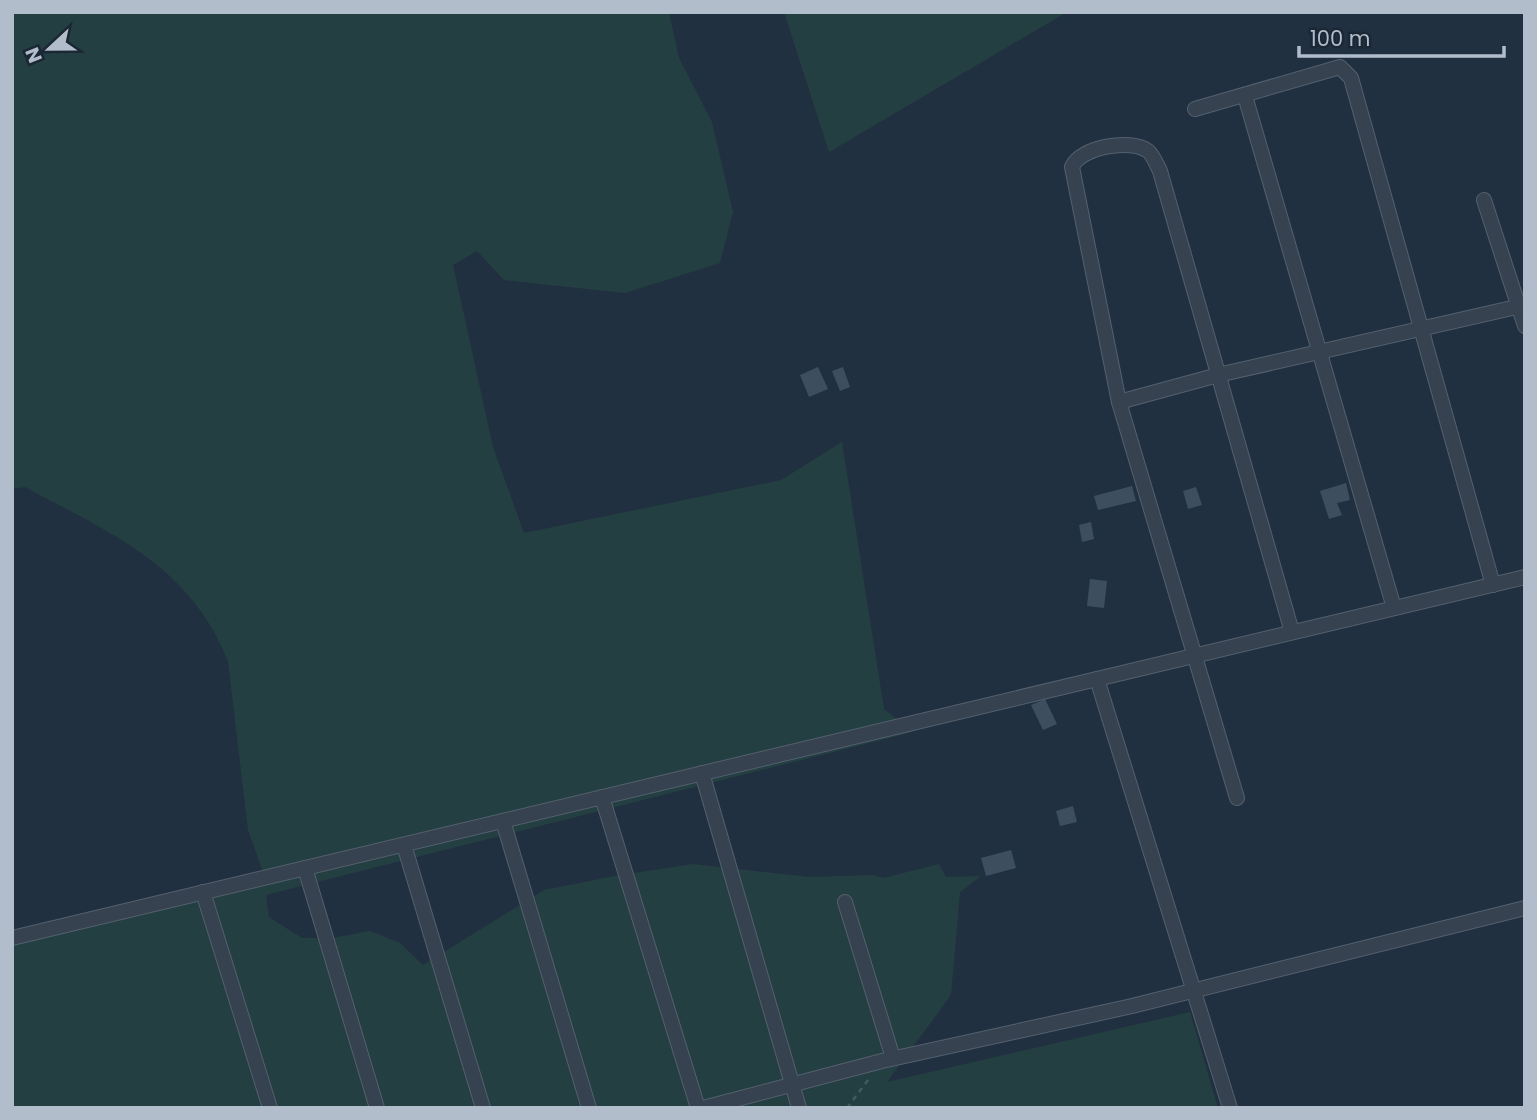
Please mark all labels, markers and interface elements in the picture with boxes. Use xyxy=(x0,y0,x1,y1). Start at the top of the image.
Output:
north arrow xyxy=(14,14,84,84)
scale bar xyxy=(1299,14,1504,58)
text: 100 m xyxy=(1310,24,1370,53)
text: N xyxy=(19,43,49,67)

